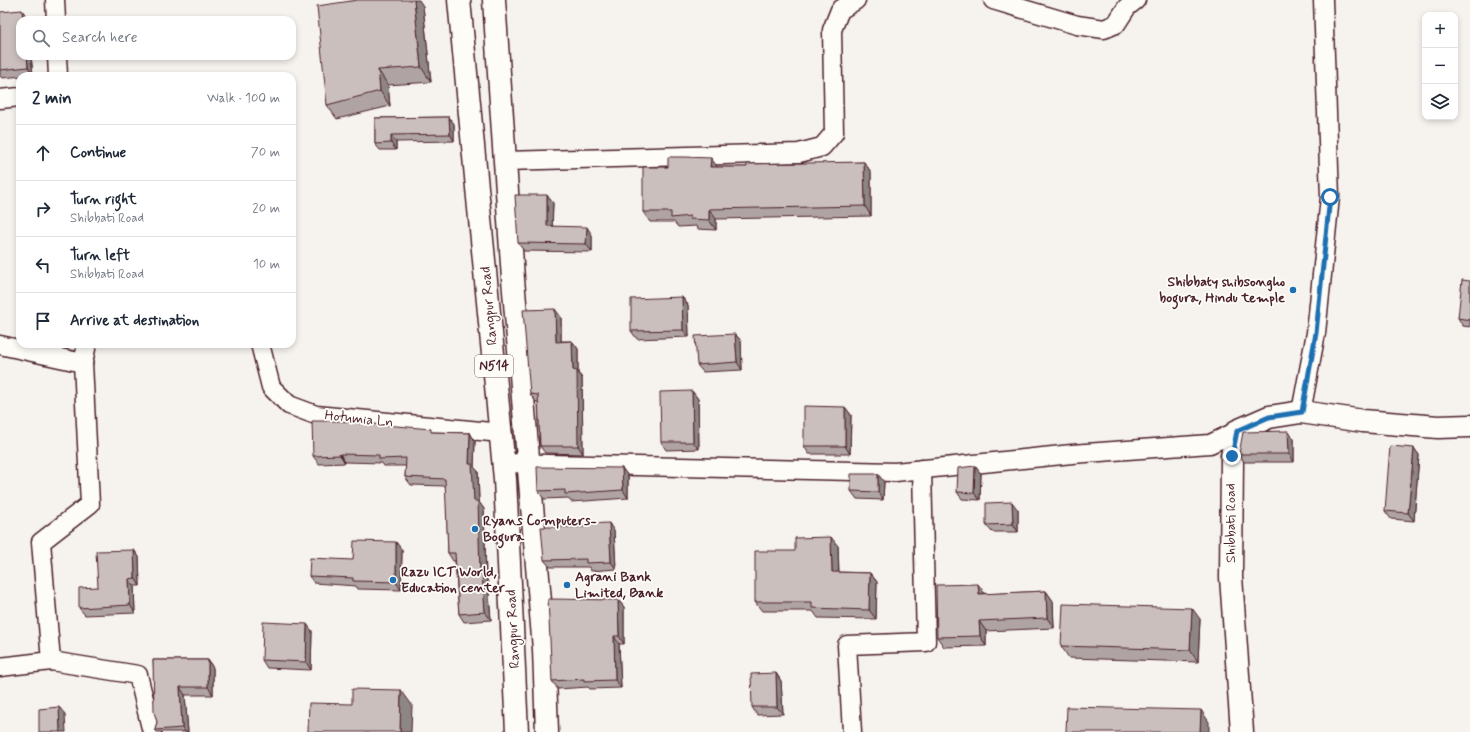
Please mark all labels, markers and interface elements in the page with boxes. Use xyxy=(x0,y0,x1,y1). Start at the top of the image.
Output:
map controls xyxy=(1422,12,1458,120)
button: + xyxy=(1422,12,1458,48)
search box xyxy=(16,16,296,60)
icon: search xyxy=(30,27,52,49)
text: Search here xyxy=(62,28,138,48)
button: − xyxy=(1422,48,1458,84)
button: layers xyxy=(1422,84,1458,120)
text: 2 min xyxy=(32,87,72,109)
text: Walk · 100 m xyxy=(207,90,280,107)
icon: ahead xyxy=(32,142,54,164)
text: Continue xyxy=(70,143,126,163)
text: 70 m xyxy=(251,144,280,161)
route start xyxy=(1321,188,1339,206)
text: Turn right xyxy=(70,190,137,210)
icon: right xyxy=(32,198,54,220)
text: 20 m xyxy=(252,200,280,217)
text: Shibbati Road xyxy=(70,210,144,227)
text: Turn left xyxy=(70,246,130,266)
icon: left xyxy=(32,254,54,276)
text: 10 m xyxy=(253,256,280,273)
text: Shibbati Road xyxy=(70,266,144,283)
street label: Rangpur Road xyxy=(477,266,502,346)
place label: Shibbaty shibsongho bogura, Hindu temple xyxy=(1159,273,1286,310)
marker: Shibbaty shibsongho bogura, Hindu temple xyxy=(1288,285,1298,295)
icon: arrive xyxy=(32,310,54,332)
text: Arrive at destination xyxy=(70,311,199,331)
road number: N514 xyxy=(475,355,513,377)
street label: Hotumia Ln xyxy=(324,406,394,432)
route end xyxy=(1223,447,1241,465)
street label: Shibbati Road xyxy=(1222,483,1240,563)
place label: Ryans Computers- Bogura xyxy=(483,512,597,549)
marker: Ryans Computers- Bogura xyxy=(470,524,480,534)
place label: Razu ICT World, Education center xyxy=(401,563,506,597)
place label: Agrani Bank Limited, Bank xyxy=(575,568,663,602)
marker: Razu ICT World, Education center xyxy=(388,575,398,585)
marker: Agrani Bank Limited, Bank xyxy=(562,580,572,590)
street label: Rangpur Road xyxy=(502,589,525,669)

